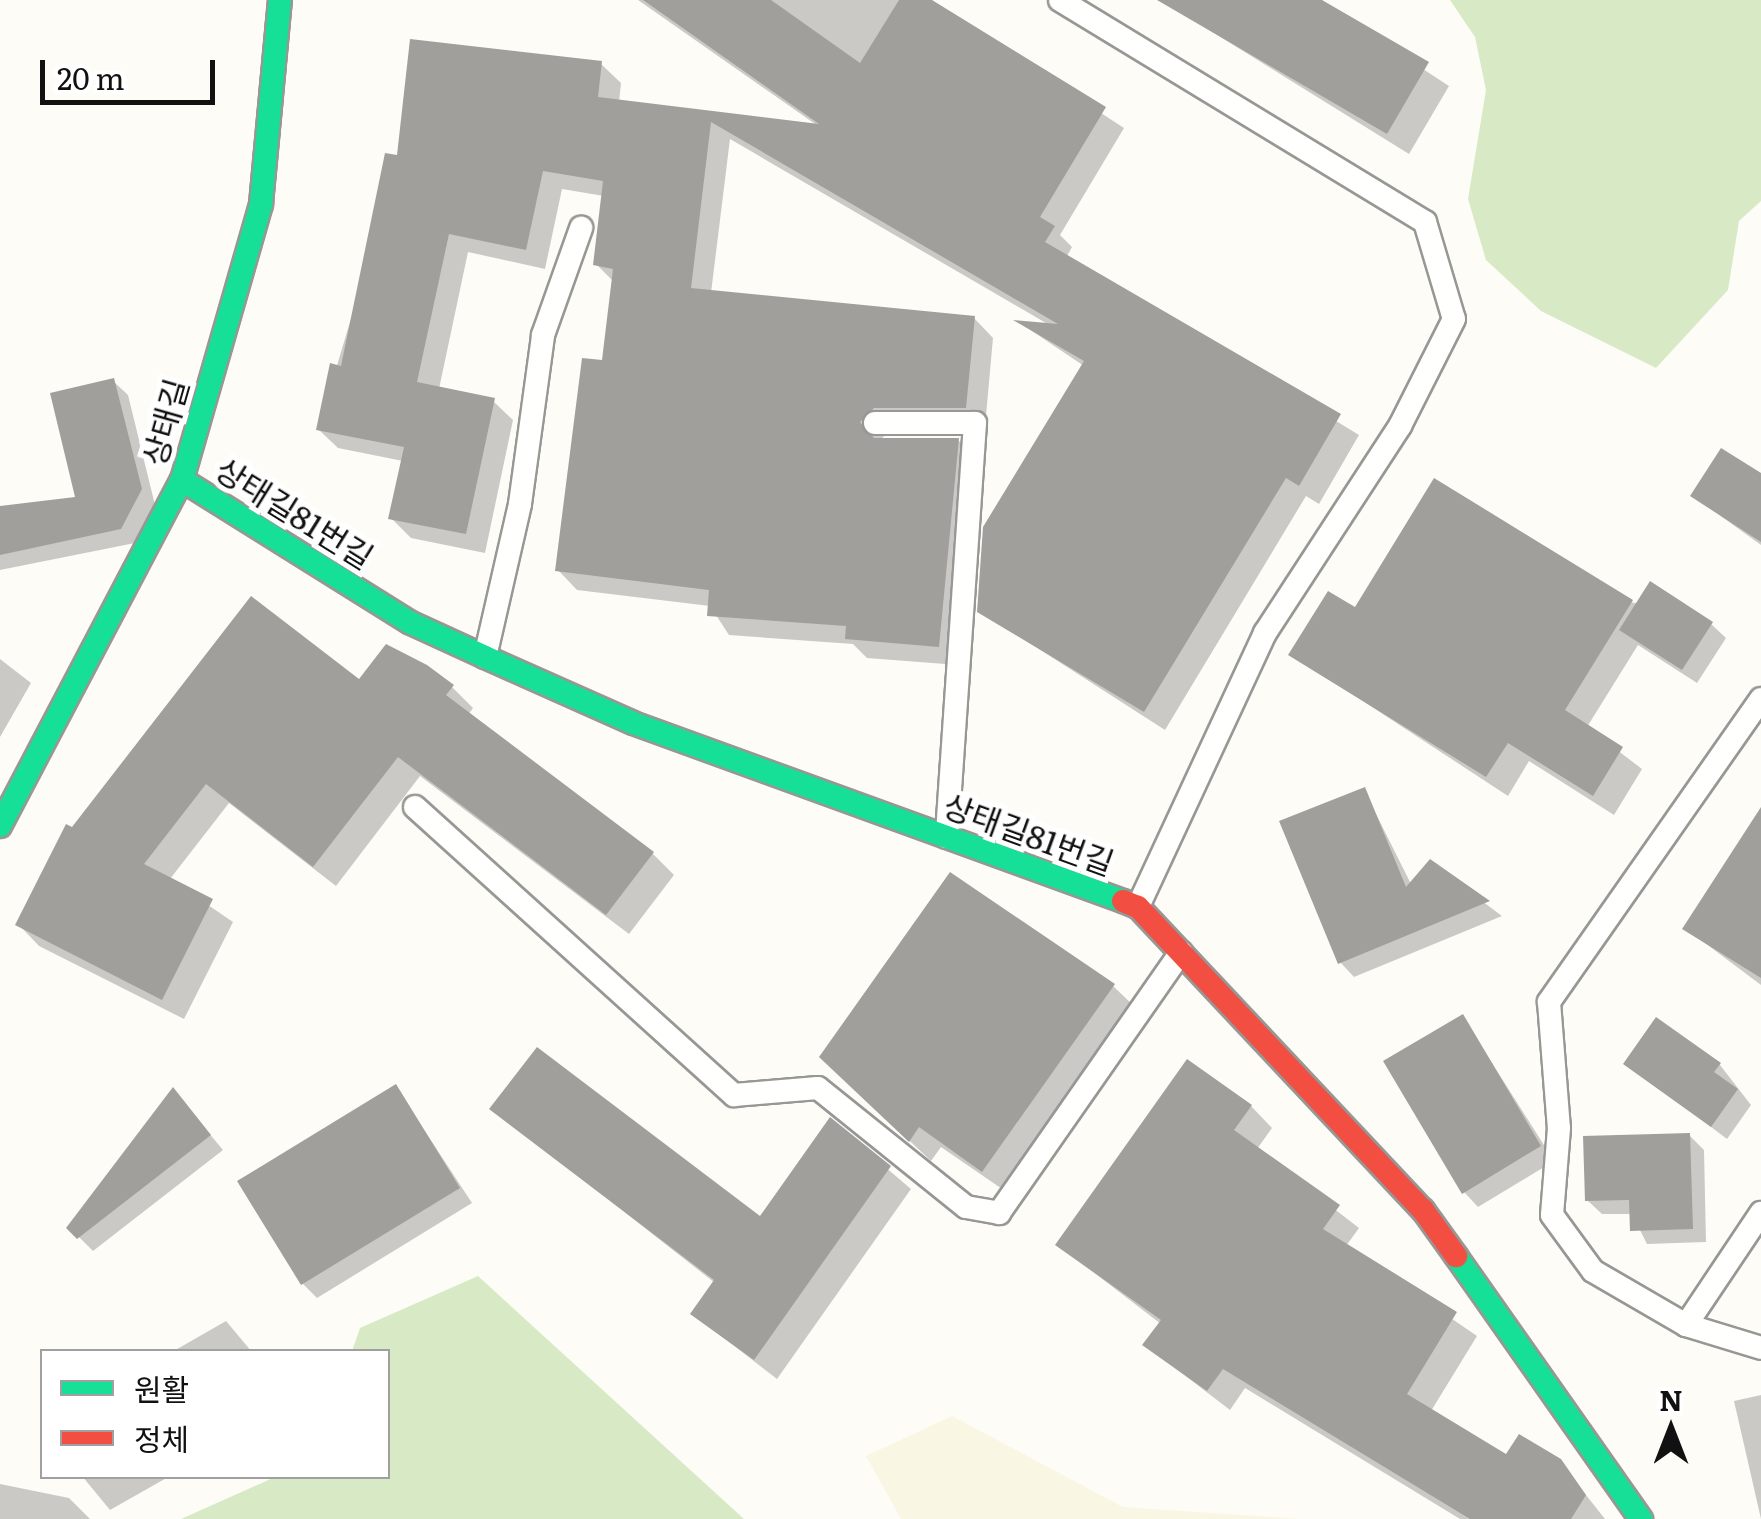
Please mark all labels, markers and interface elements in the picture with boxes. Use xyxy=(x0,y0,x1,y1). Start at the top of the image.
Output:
scale bar xyxy=(45,40,220,102)
text: 20 m xyxy=(57,55,125,99)
street label: 상태길 xyxy=(133,374,195,470)
street label: 상태길81번길 xyxy=(209,449,381,575)
street label: 상태길81번길 xyxy=(939,785,1119,881)
legend xyxy=(40,1349,390,1479)
text: 원활 xyxy=(134,1366,189,1410)
text: N xyxy=(1659,1378,1683,1420)
north arrow xyxy=(1621,1379,1721,1479)
text: 정체 xyxy=(134,1416,189,1460)

